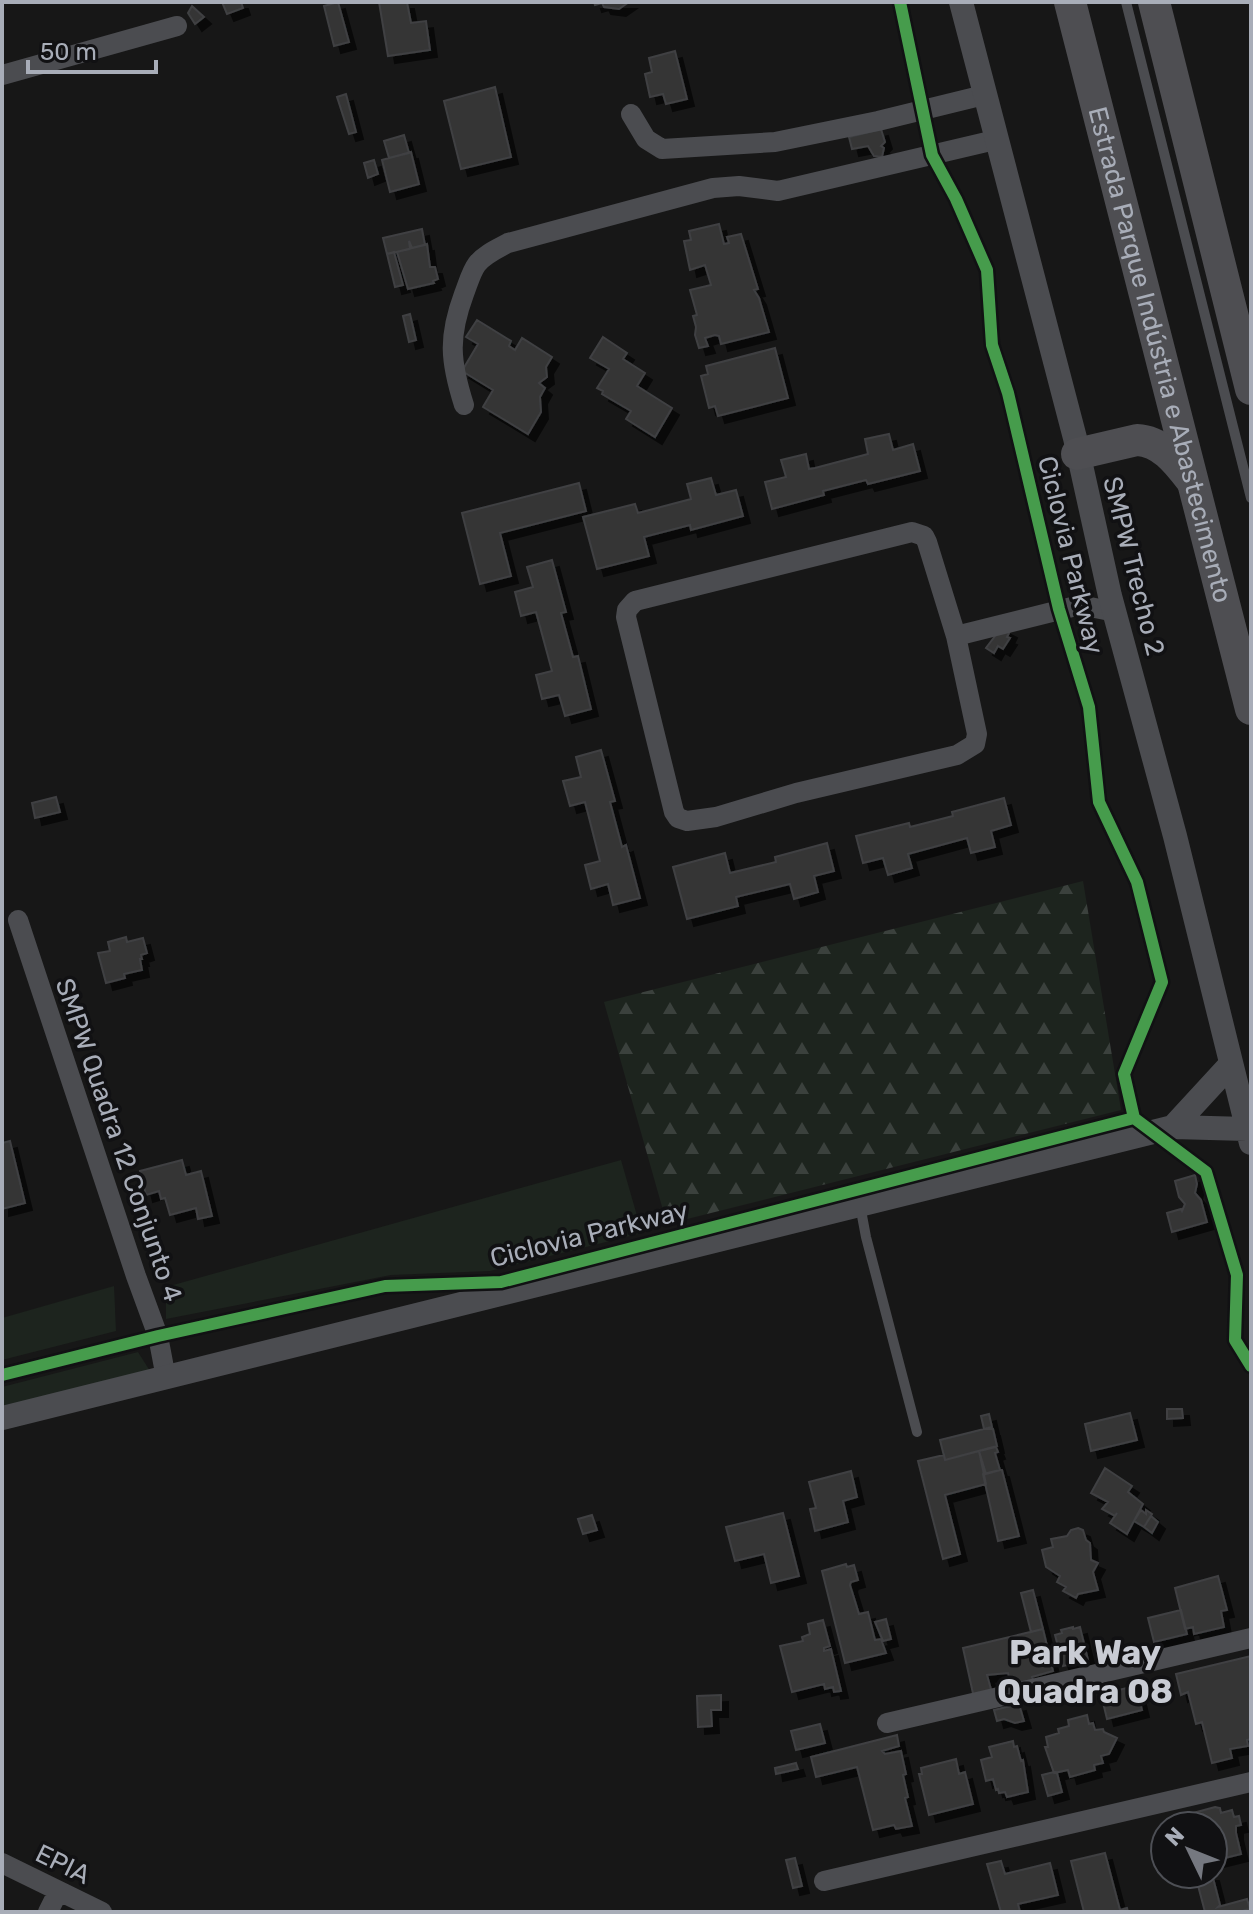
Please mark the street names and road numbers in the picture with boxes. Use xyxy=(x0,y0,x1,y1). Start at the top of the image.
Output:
street label: Estrada Parque Indústria e Abastecimento xyxy=(1081,103,1238,606)
street label: Ciclovia Parkway xyxy=(1031,453,1110,657)
street label: SMPW Trecho 2 xyxy=(1096,473,1171,659)
street label: SMPW Quadra 12 Conjunto 4 xyxy=(49,974,188,1306)
street label: Ciclovia Parkway xyxy=(487,1195,691,1274)
street label: EPIA xyxy=(30,1838,95,1891)

